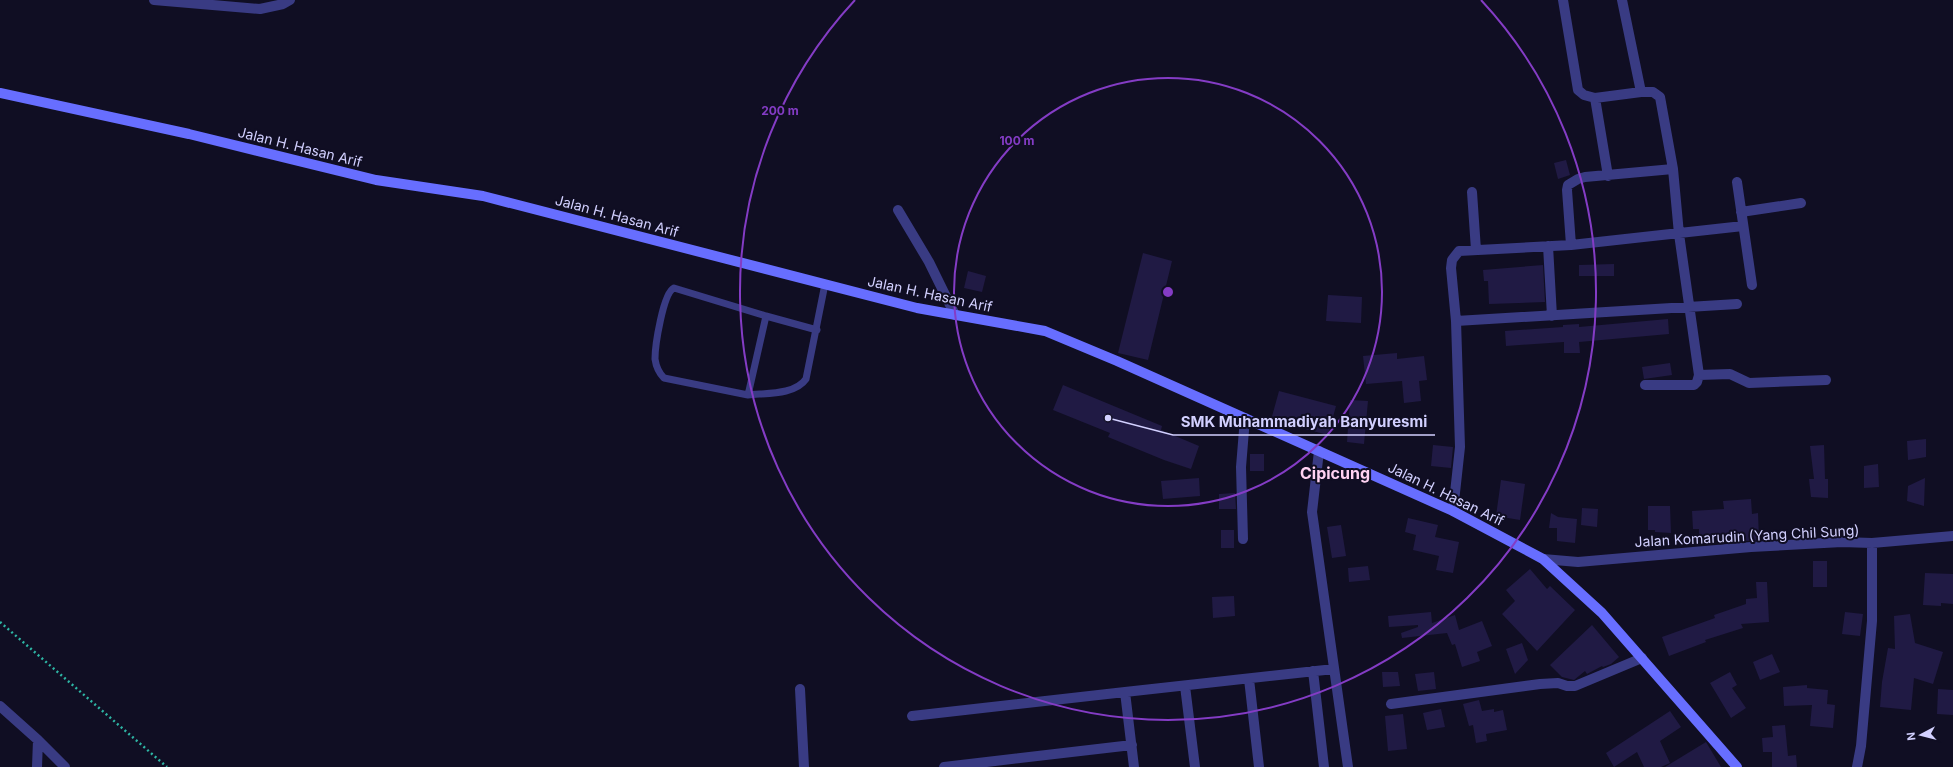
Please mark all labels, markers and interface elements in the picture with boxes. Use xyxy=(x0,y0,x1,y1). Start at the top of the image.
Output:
text: 200 m xyxy=(761,103,799,118)
street label: Jalan H. Hasan Arif xyxy=(236,123,364,170)
text: 100 m xyxy=(999,133,1035,148)
street label: Jalan H. Hasan Arif xyxy=(554,191,681,240)
street label: Jalan H. Hasan Arif xyxy=(866,272,994,315)
centre of rings xyxy=(1161,285,1175,299)
callout: SMK Muhammadiyah Banyuresmi xyxy=(1173,408,1435,435)
text: SMK Muhammadiyah Banyuresmi xyxy=(1181,412,1427,431)
street label: Jalan H. Hasan Arif xyxy=(1385,458,1507,529)
district label: Cipicung xyxy=(1300,463,1370,483)
street label: Jalan Komarudin (Yang Chil Sung) xyxy=(1634,521,1860,550)
north arrow xyxy=(1901,715,1941,755)
text: N xyxy=(1904,731,1919,741)

